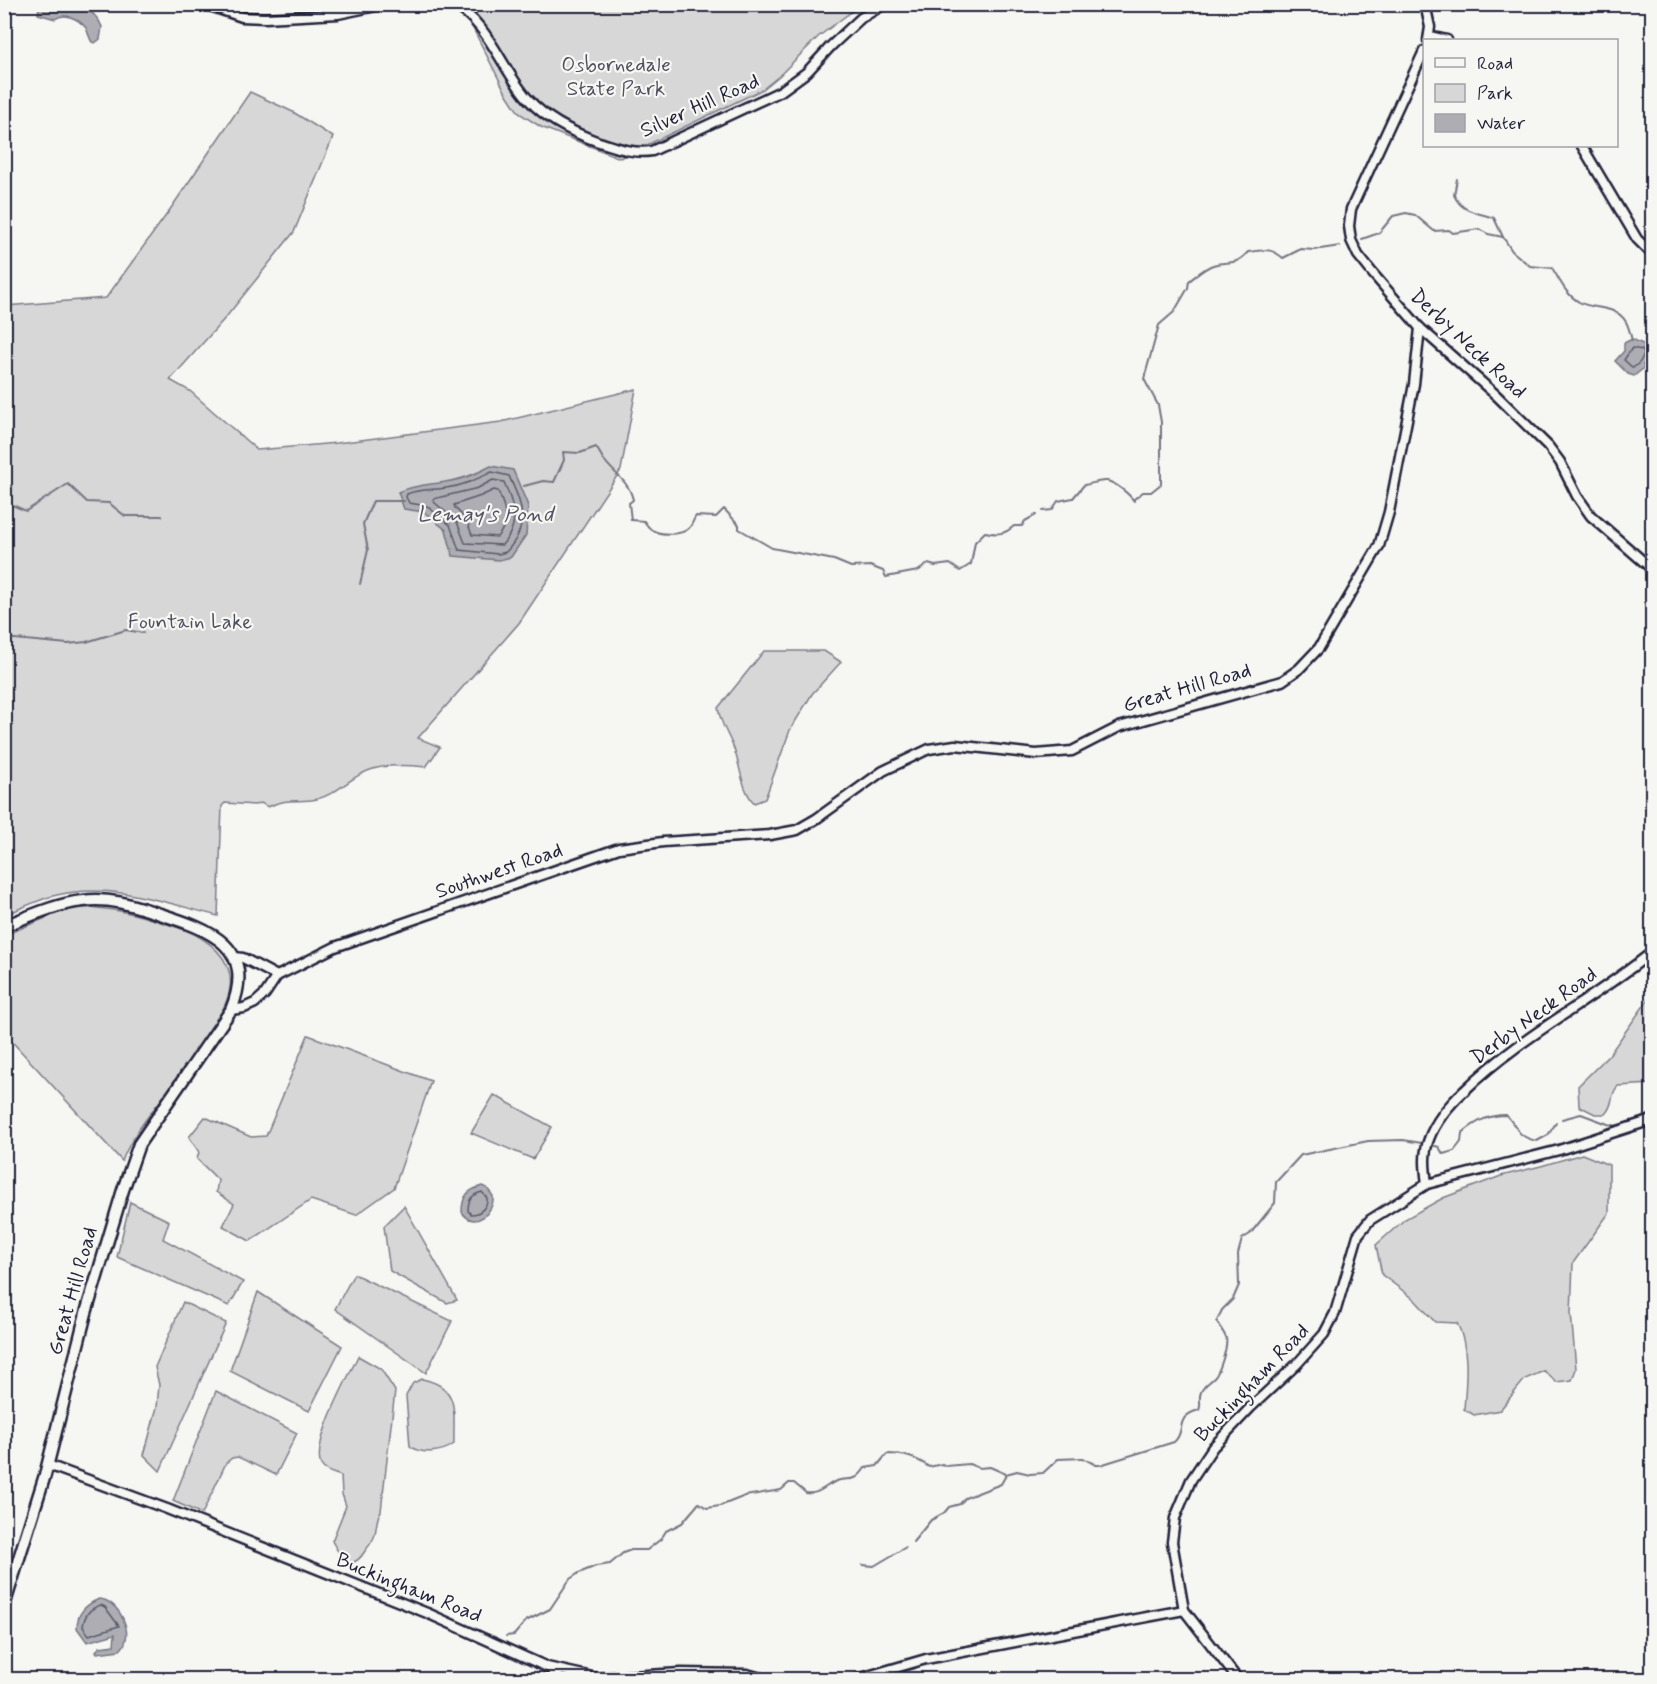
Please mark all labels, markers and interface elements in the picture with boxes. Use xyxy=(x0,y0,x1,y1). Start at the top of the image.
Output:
legend xyxy=(1423,39,1618,147)
park label: Osbornedale State Park xyxy=(561,51,671,103)
text: Road xyxy=(1477,52,1513,76)
street label: Silver Hill Road xyxy=(636,67,764,145)
text: Park xyxy=(1477,82,1513,106)
text: Water xyxy=(1477,112,1526,136)
street label: Derby Neck Road xyxy=(1404,283,1532,405)
water label: Lemay's Pond xyxy=(417,501,556,529)
park label: Fountain Lake xyxy=(128,608,252,636)
street label: Great Hill Road xyxy=(1120,656,1254,720)
street label: Southwest Road xyxy=(432,836,566,906)
street label: Derby Neck Road xyxy=(1465,961,1603,1071)
street label: Great Hill Road xyxy=(41,1224,105,1358)
street label: Buckingham Road xyxy=(1188,1318,1317,1450)
street label: Buckingham Road xyxy=(331,1546,486,1632)

